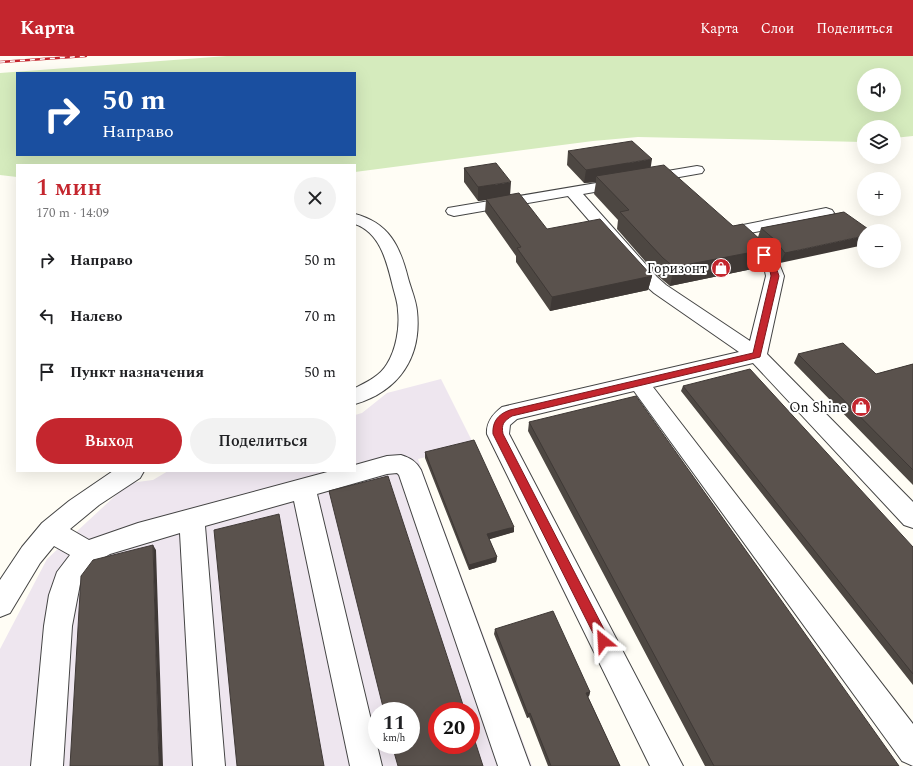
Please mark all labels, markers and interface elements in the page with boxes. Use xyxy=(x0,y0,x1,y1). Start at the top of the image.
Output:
text: Карта xyxy=(20,14,75,43)
text: Карта xyxy=(700,18,739,39)
text: Слои xyxy=(761,18,794,39)
text: Поделиться xyxy=(816,18,893,39)
map controls xyxy=(857,68,901,268)
button: sound xyxy=(857,68,901,112)
text: 50 m xyxy=(102,79,166,122)
icon: right xyxy=(36,88,88,140)
text: Направо xyxy=(102,118,174,145)
button: layers xyxy=(857,120,901,164)
text: 1 мин xyxy=(36,170,102,206)
button: + xyxy=(857,172,901,216)
button: close xyxy=(294,177,336,219)
text: 170 m · 14:09 xyxy=(36,203,109,223)
button: − xyxy=(857,224,901,268)
pin xyxy=(747,238,781,272)
icon: arrive xyxy=(753,244,775,266)
icon: right xyxy=(36,249,58,271)
text: Направо xyxy=(70,249,133,272)
text: 50 m xyxy=(304,249,336,272)
shop icon: Горизонт xyxy=(710,257,732,279)
place label: Горизонт xyxy=(647,258,707,279)
icon: left xyxy=(36,305,58,327)
text: Налево xyxy=(70,305,123,328)
text: 70 m xyxy=(304,305,336,328)
icon: arrive xyxy=(36,361,58,383)
text: Пункт назначения xyxy=(70,361,204,384)
text: 50 m xyxy=(304,361,336,384)
shop icon: On Shine xyxy=(850,396,872,418)
place label: On Shine xyxy=(789,397,847,418)
button: Выход xyxy=(36,418,182,464)
button: Поделиться xyxy=(190,418,336,464)
position arrow xyxy=(582,620,624,662)
speed limit sign: 20 xyxy=(428,702,480,754)
text: 11 xyxy=(383,708,405,738)
text: km/h xyxy=(383,730,405,746)

